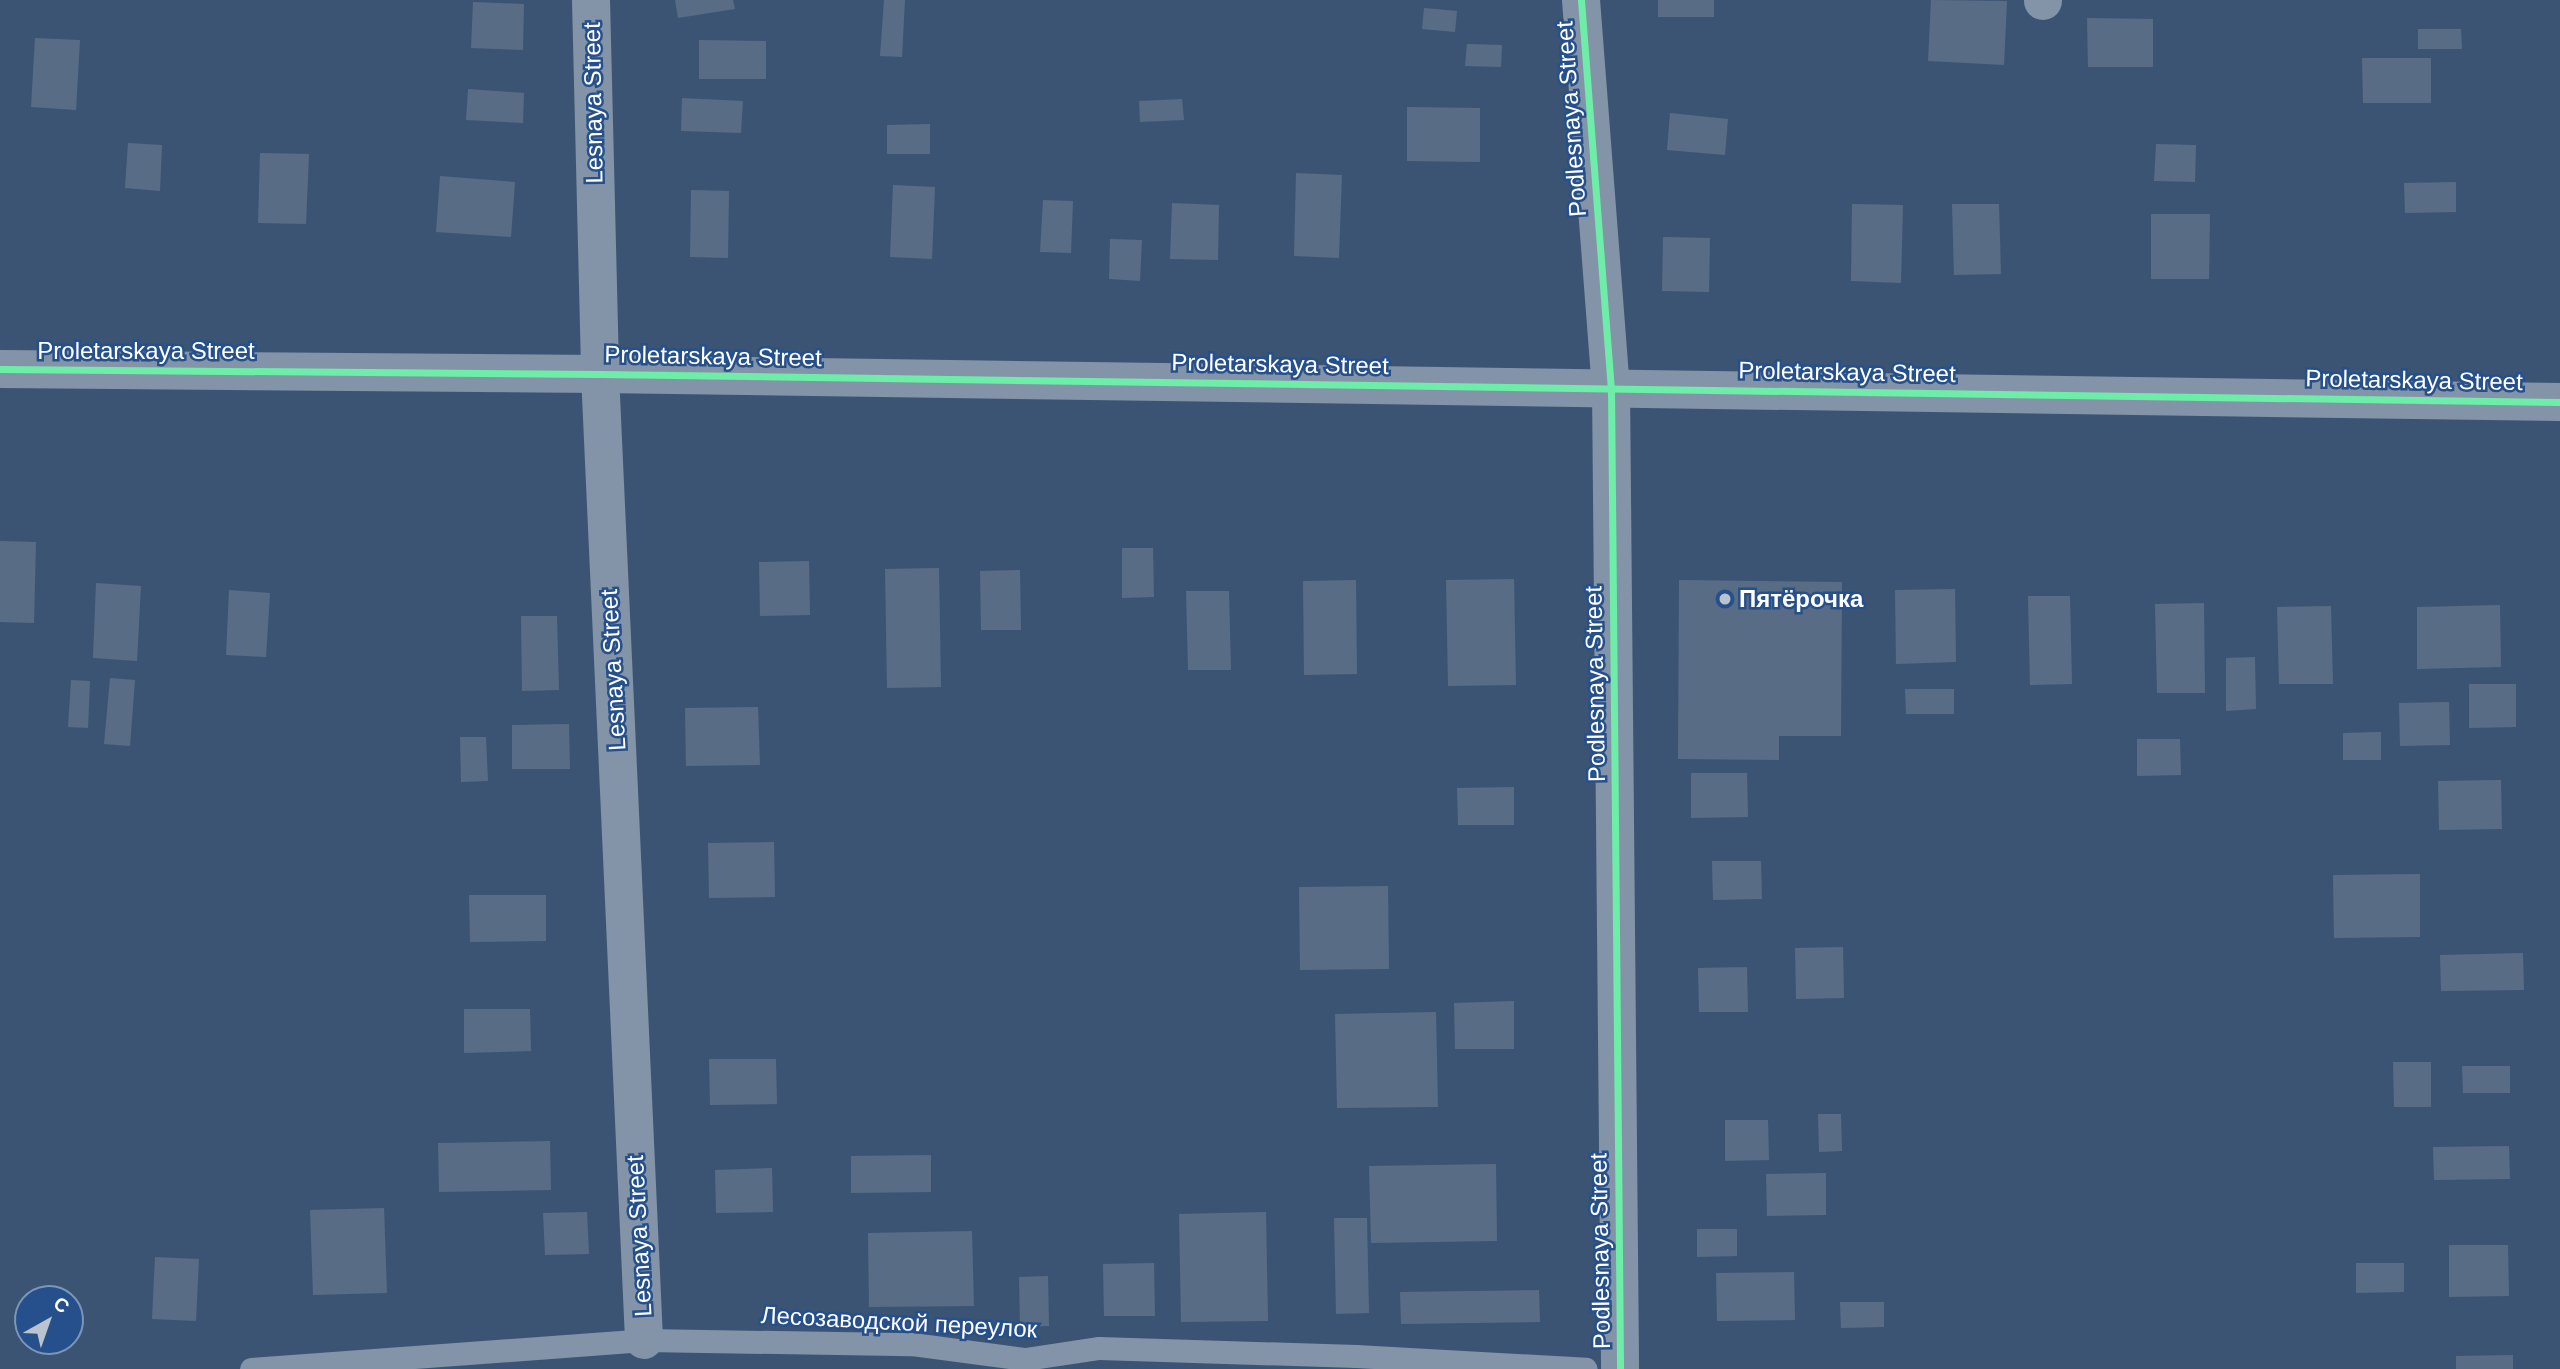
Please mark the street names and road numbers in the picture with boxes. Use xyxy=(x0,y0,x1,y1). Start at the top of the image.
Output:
street label: Podlesnaya Street xyxy=(1550,20,1592,218)
street label: Lesnaya Street xyxy=(577,22,609,184)
street label: Proletarskaya Street xyxy=(37,337,255,365)
street label: Proletarskaya Street xyxy=(604,340,822,372)
street label: Proletarskaya Street xyxy=(1171,348,1389,380)
street label: Proletarskaya Street xyxy=(1738,356,1956,388)
street label: Proletarskaya Street xyxy=(2305,364,2523,396)
street label: Podlesnaya Street xyxy=(1579,586,1611,782)
street label: Lesnaya Street xyxy=(594,589,632,751)
street label: Podlesnaya Street xyxy=(1584,1153,1616,1349)
street label: Lesnaya Street xyxy=(620,1155,658,1317)
street label: Лесозаводской переулок xyxy=(760,1300,1038,1344)

